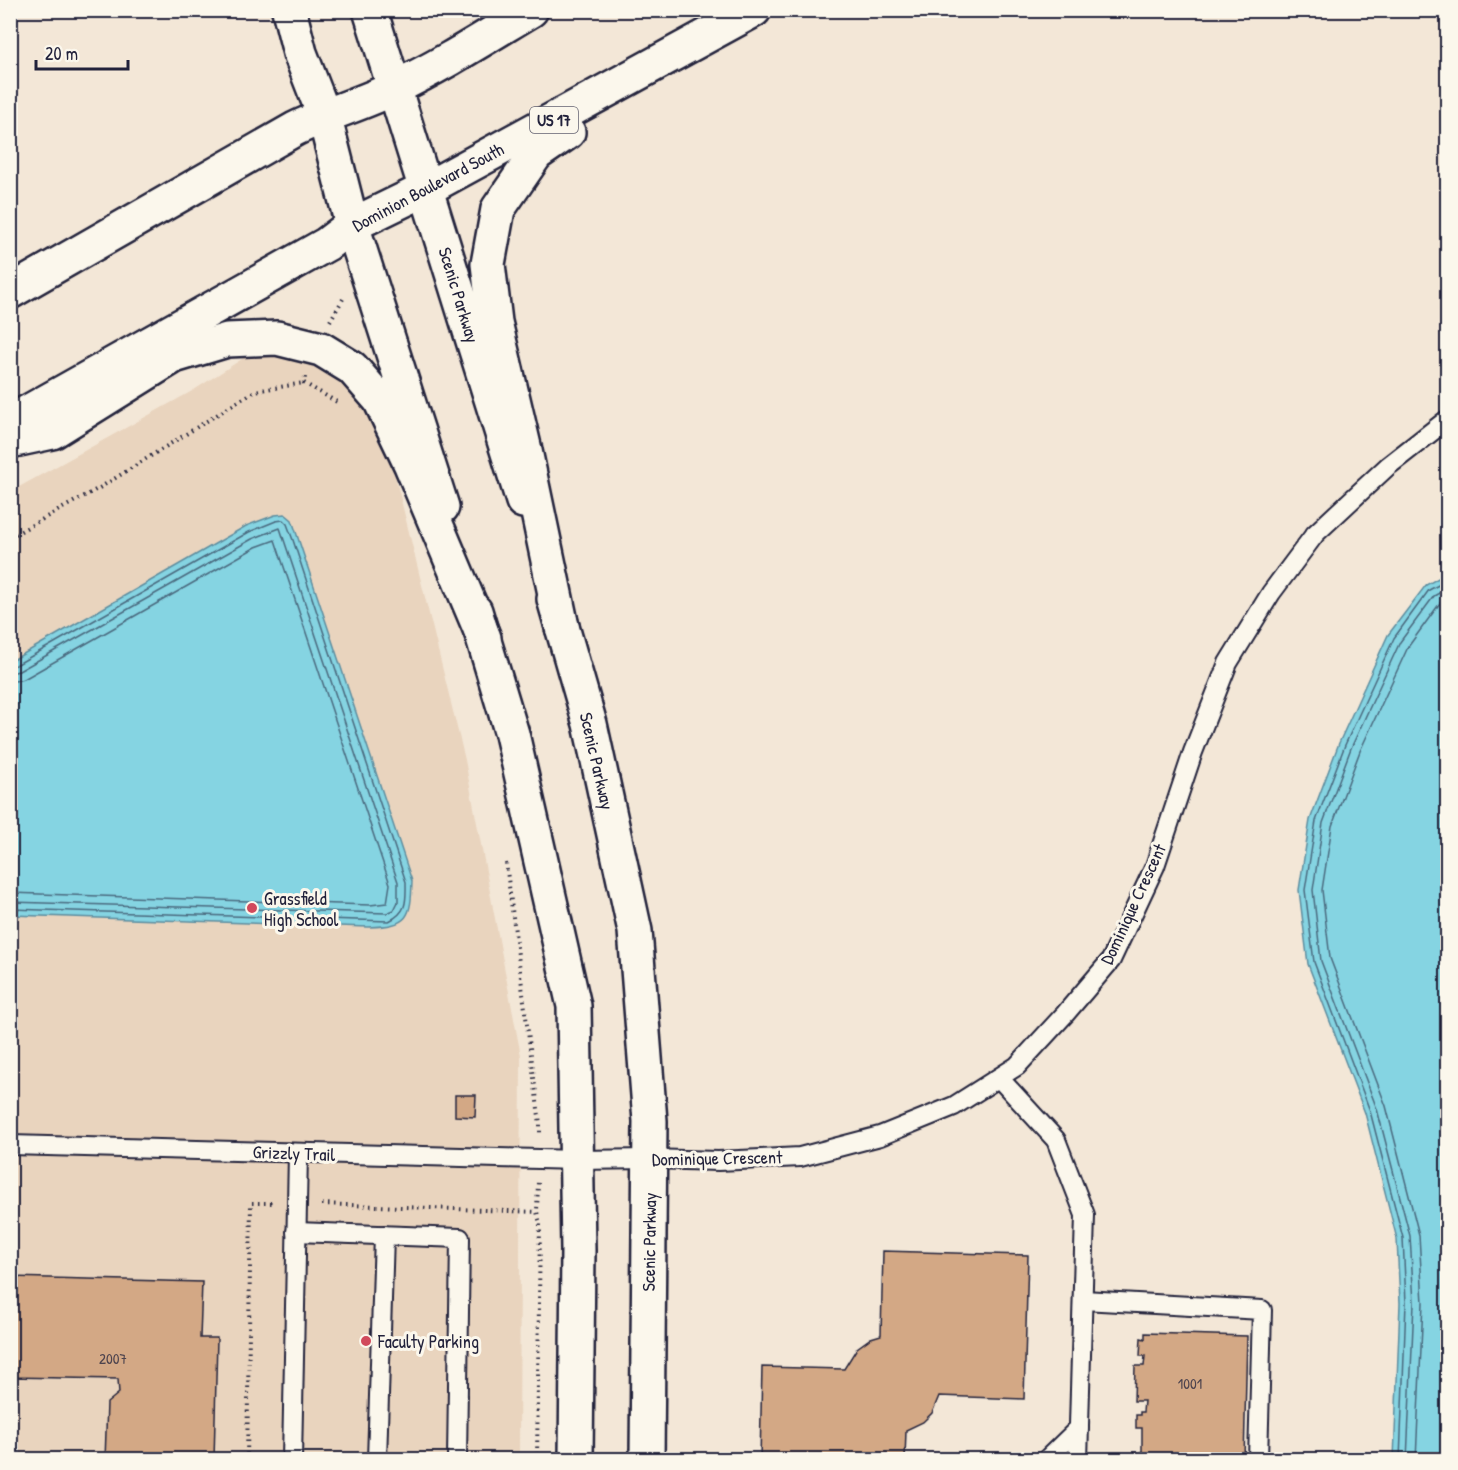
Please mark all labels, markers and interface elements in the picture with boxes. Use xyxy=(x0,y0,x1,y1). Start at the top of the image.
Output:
scale bar xyxy=(36,33,128,71)
text: 20 m xyxy=(45,41,78,66)
road number: US 17 xyxy=(530,107,578,133)
street label: Dominion Boulevard South xyxy=(348,136,508,238)
street label: Scenic Parkway xyxy=(433,244,486,346)
street label: Scenic Parkway xyxy=(574,710,620,812)
street label: Dominique Crescent xyxy=(1094,839,1172,968)
place label: Grassfield High School xyxy=(264,886,338,932)
marker: Grassfield High School xyxy=(245,901,259,915)
street label: Grizzly Trail xyxy=(252,1139,336,1167)
street label: Dominique Crescent xyxy=(652,1144,783,1172)
street label: Scenic Parkway xyxy=(636,1192,662,1292)
place label: Faculty Parking xyxy=(377,1329,479,1354)
marker: Faculty Parking xyxy=(359,1334,373,1348)
house number: 2007 xyxy=(99,1348,127,1369)
house number: 1001 xyxy=(1178,1373,1202,1394)

